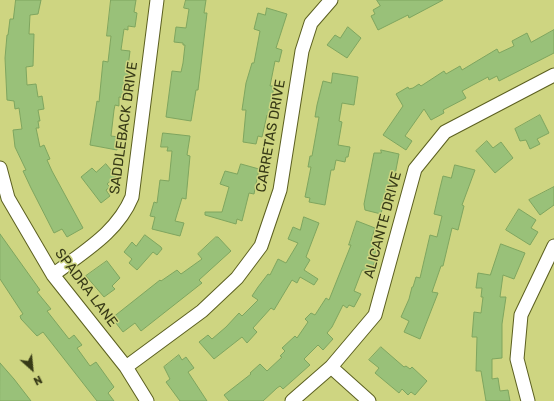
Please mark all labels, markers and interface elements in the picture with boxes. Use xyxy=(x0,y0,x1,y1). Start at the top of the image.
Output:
street label: SADDLEBACK DRIVE xyxy=(106,61,142,195)
street label: CARRETAS DRIVE xyxy=(253,78,289,194)
street label: ALICANTE DRIVE xyxy=(361,170,405,280)
street label: SPADRA LANE xyxy=(51,246,121,330)
north arrow xyxy=(12,349,52,389)
text: N xyxy=(31,373,44,388)

